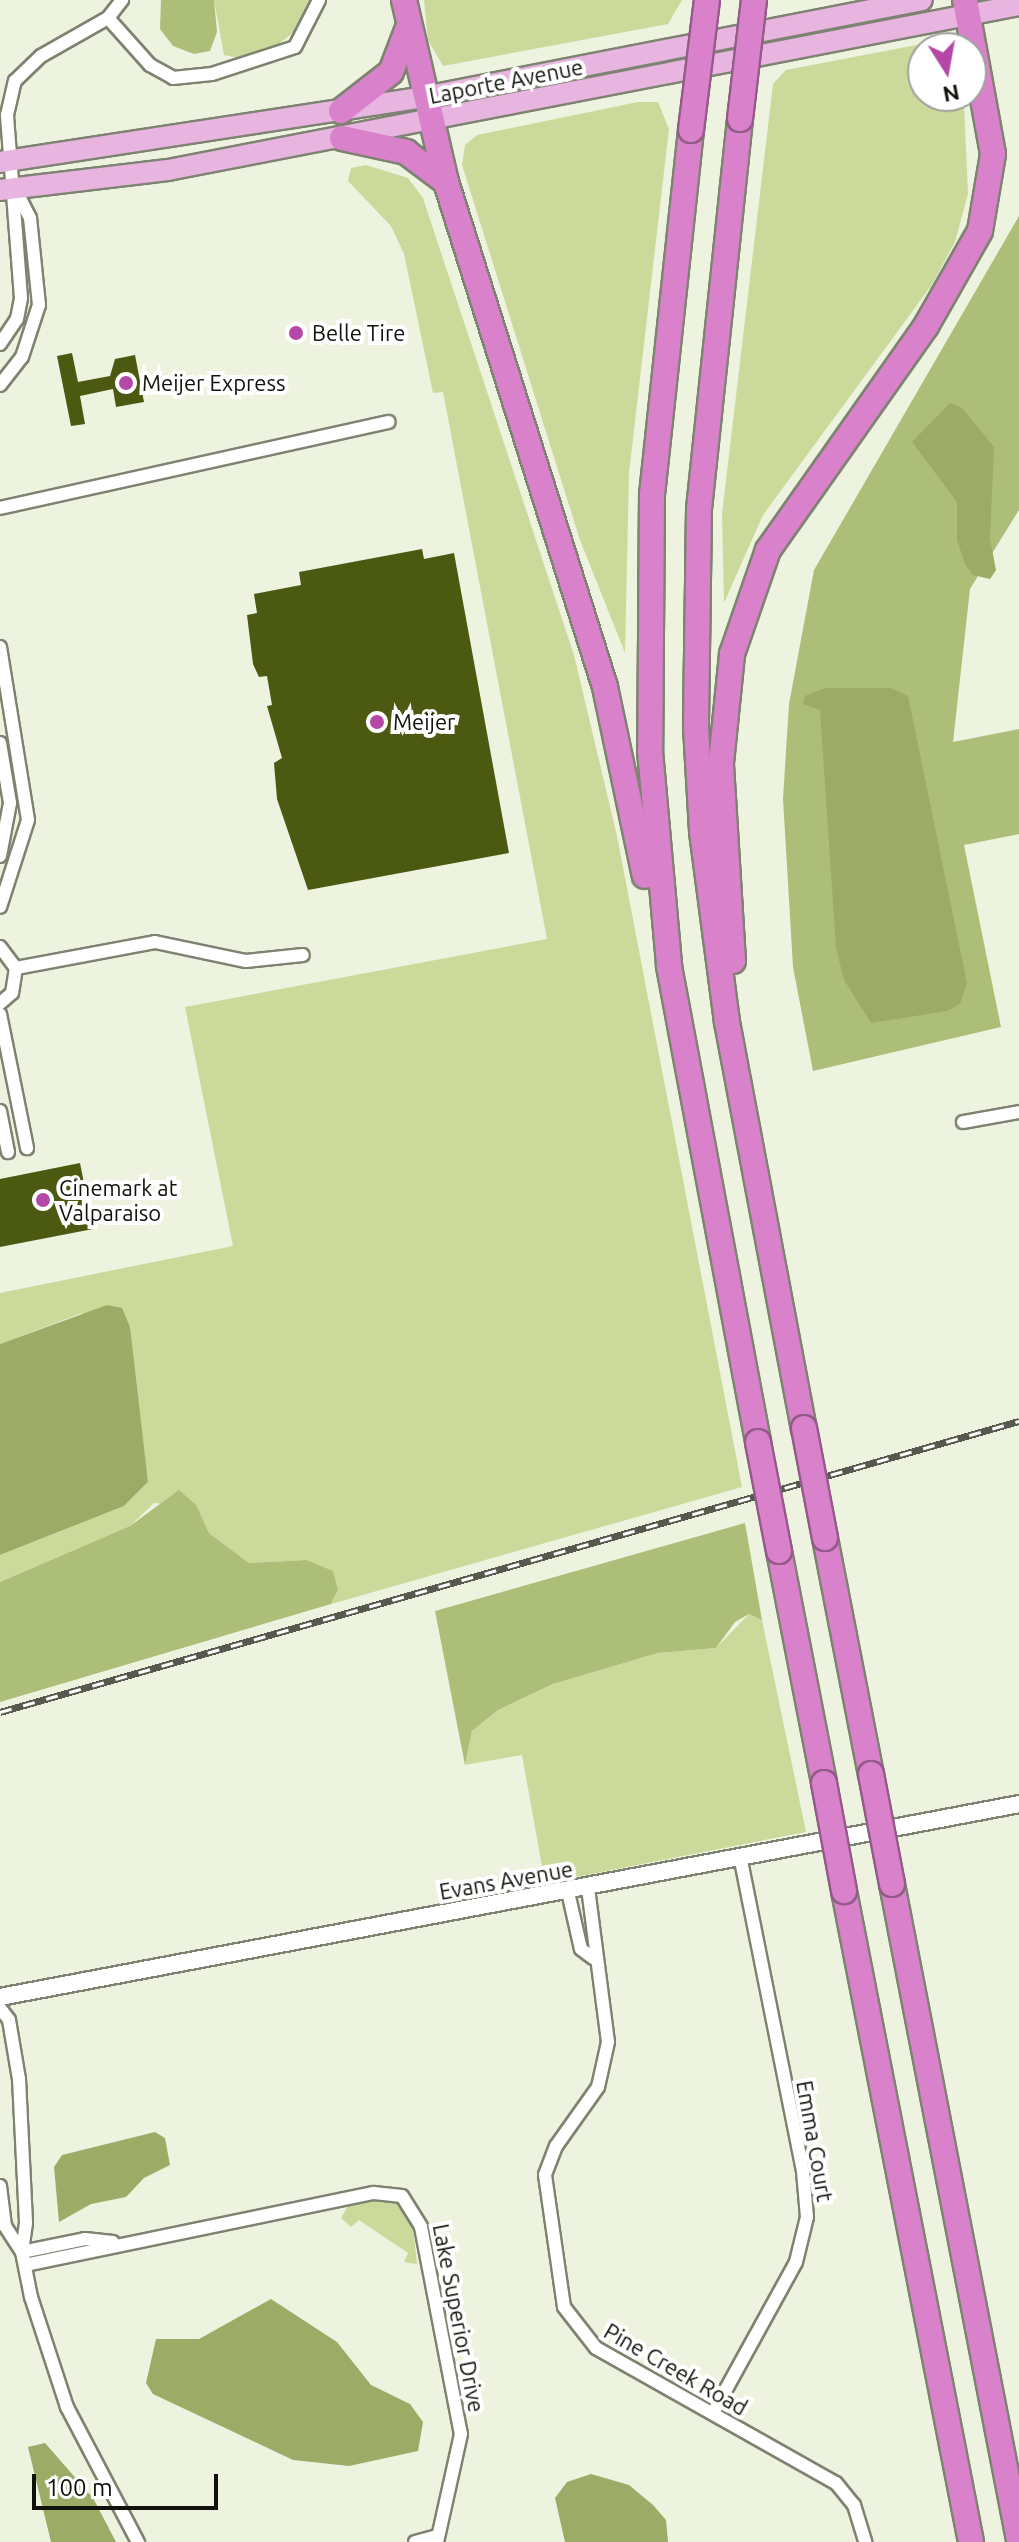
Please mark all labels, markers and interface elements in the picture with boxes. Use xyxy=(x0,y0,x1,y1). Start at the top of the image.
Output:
north arrow xyxy=(907,32,987,112)
street label: Laporte Avenue xyxy=(427,53,585,109)
text: N xyxy=(941,80,962,108)
place label: Belle Tire xyxy=(312,320,405,346)
marker: Belle Tire xyxy=(287,324,305,342)
place label: Meijer Express xyxy=(142,370,286,396)
marker: Meijer Express xyxy=(117,374,135,392)
place label: Meijer xyxy=(393,709,455,735)
marker: Meijer xyxy=(368,713,386,731)
place label: Cinemark at Valparaiso xyxy=(59,1174,177,1226)
marker: Cinemark at Valparaiso xyxy=(34,1191,52,1209)
street label: Evans Avenue xyxy=(437,1855,575,1905)
street label: Emma Court xyxy=(791,2078,839,2204)
street label: Lake Superior Drive xyxy=(428,2221,490,2415)
street label: Pine Creek Road xyxy=(600,2317,752,2421)
scale bar xyxy=(36,2458,222,2508)
text: 100 m xyxy=(46,2474,113,2501)

